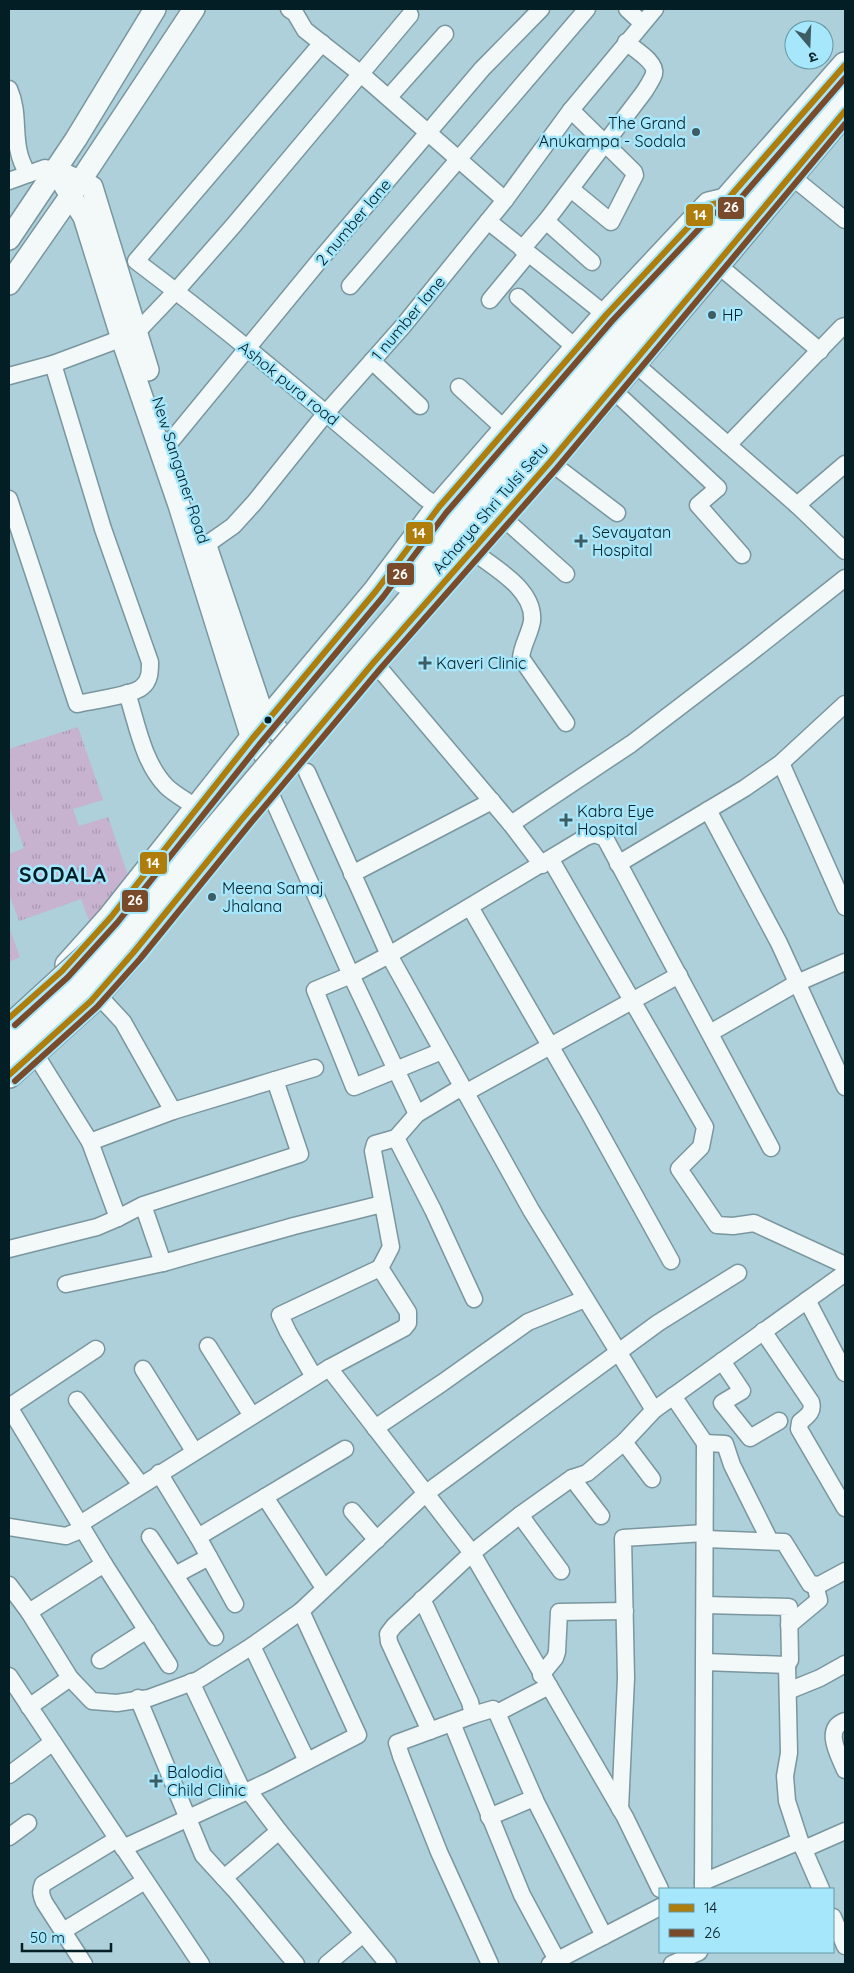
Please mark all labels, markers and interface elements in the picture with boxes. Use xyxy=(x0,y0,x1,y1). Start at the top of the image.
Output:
north arrow xyxy=(784,20,834,70)
text: उ xyxy=(806,47,820,67)
place label: The Grand Anukampa - Sodala xyxy=(539,113,686,151)
marker: The Grand Anukampa - Sodala xyxy=(690,126,702,138)
street label: 2 number lane xyxy=(311,175,395,269)
line badge: 26 xyxy=(717,196,745,220)
text: 26 xyxy=(723,198,739,216)
line badge: 14 xyxy=(685,203,714,227)
text: 14 xyxy=(693,206,707,224)
street label: 1 number lane xyxy=(367,272,449,364)
place label: HP xyxy=(722,305,743,325)
marker: HP xyxy=(706,309,718,321)
street label: Ashok pura road xyxy=(235,336,343,430)
street label: New Sanganer Road xyxy=(148,394,214,546)
street label: Acharya Shri Tulsi Setu xyxy=(428,438,552,578)
line badge: 14 xyxy=(405,521,434,545)
place label: Sevayatan Hospital xyxy=(592,522,671,560)
text: 14 xyxy=(412,524,426,542)
marker: Sevayatan Hospital xyxy=(574,534,588,548)
line badge: 26 xyxy=(386,562,415,586)
text: 26 xyxy=(392,565,408,583)
place label: Kaveri Clinic xyxy=(436,653,526,673)
marker: Kaveri Clinic xyxy=(418,656,432,670)
unlabelled marker xyxy=(263,715,273,725)
place label: Kabra Eye Hospital xyxy=(577,801,654,839)
marker: Kabra Eye Hospital xyxy=(559,813,573,827)
line badge: 14 xyxy=(139,851,168,875)
text: 14 xyxy=(146,854,160,872)
district label: SODALA xyxy=(19,861,107,887)
place label: Meena Samaj Jhalana xyxy=(222,878,324,916)
line badge: 26 xyxy=(121,889,149,913)
text: 26 xyxy=(127,891,143,909)
marker: Meena Samaj Jhalana xyxy=(206,891,218,903)
place label: Balodia Child Clinic xyxy=(167,1762,246,1800)
marker: Balodia Child Clinic xyxy=(149,1774,163,1788)
legend xyxy=(659,1888,834,1953)
text: 14 xyxy=(704,1898,717,1917)
scale bar xyxy=(22,1920,111,1952)
text: 26 xyxy=(704,1923,720,1942)
text: 50 m xyxy=(30,1928,65,1947)

